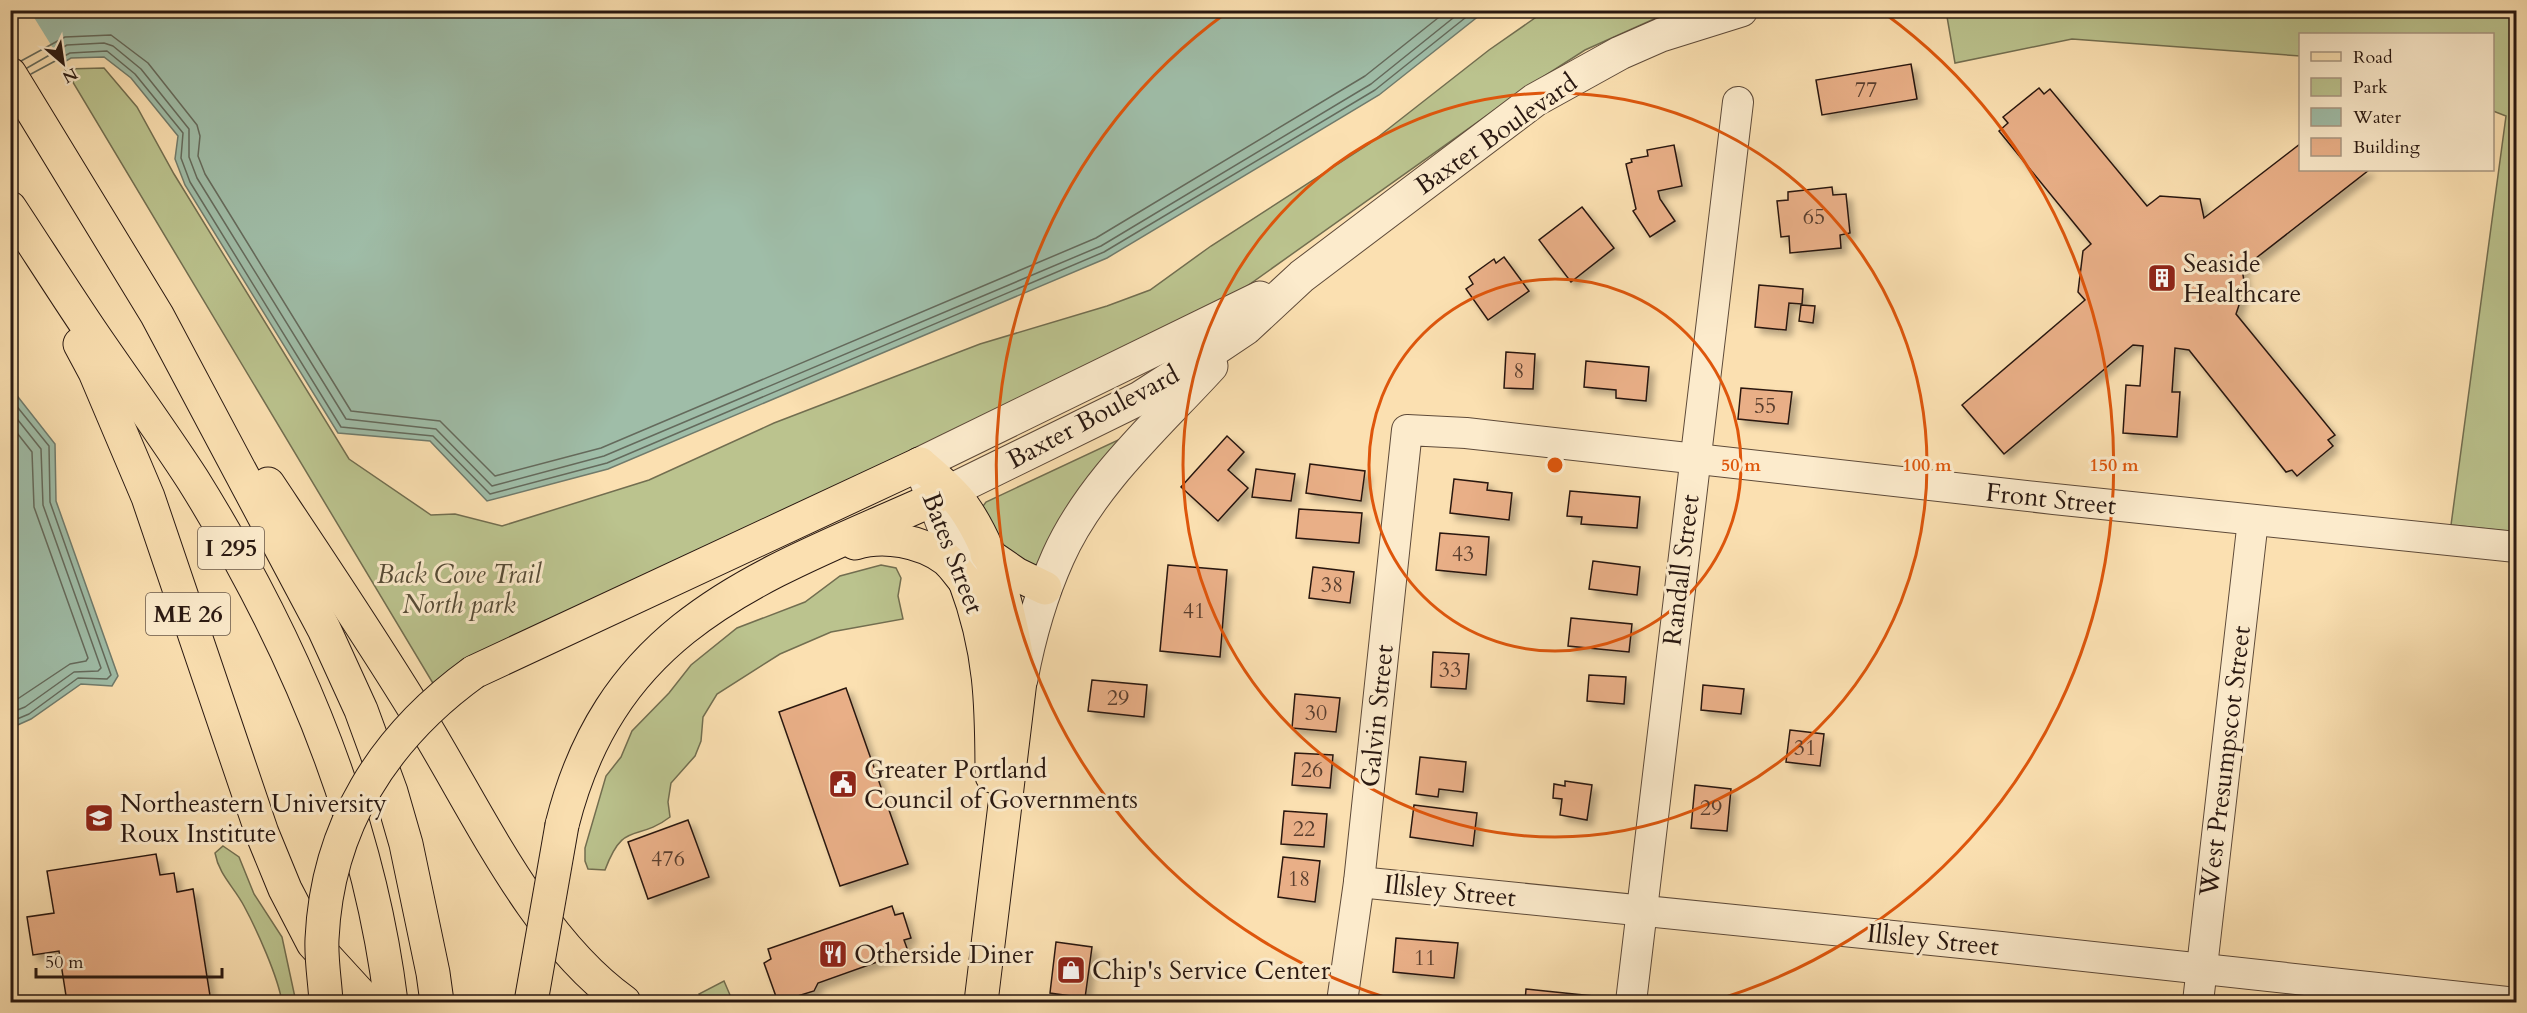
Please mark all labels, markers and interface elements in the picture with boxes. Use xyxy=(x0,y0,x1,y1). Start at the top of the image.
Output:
north arrow xyxy=(33,33,93,93)
legend xyxy=(2299,33,2494,171)
text: Road xyxy=(2353,45,2393,70)
text: N xyxy=(58,62,81,88)
street label: Baxter Boulevard xyxy=(1408,65,1584,203)
house number: 77 xyxy=(1855,75,1877,105)
text: Park xyxy=(2353,75,2388,100)
text: Water xyxy=(2352,105,2402,130)
text: Building xyxy=(2353,135,2421,160)
house number: 65 xyxy=(1803,202,1825,232)
place label: Seaside Healthcare xyxy=(2183,246,2301,311)
building icon: Seaside Healthcare xyxy=(2146,262,2178,294)
house number: 8 xyxy=(1513,356,1525,386)
street label: Baxter Boulevard xyxy=(1001,357,1185,477)
house number: 55 xyxy=(1754,391,1776,421)
text: 50 m xyxy=(1721,453,1761,478)
text: 100 m xyxy=(1902,453,1952,478)
text: 150 m xyxy=(2089,453,2139,478)
centre of rings xyxy=(1545,455,1565,475)
street label: Front Street xyxy=(1984,475,2118,523)
street label: Bates Street xyxy=(914,487,992,619)
street label: Randall Street xyxy=(1654,492,1708,648)
road number: I 295 xyxy=(198,527,264,569)
house number: 43 xyxy=(1452,539,1474,569)
park label: Back Cove Trail North park xyxy=(377,557,542,622)
house number: 38 xyxy=(1321,570,1343,600)
road number: ME 26 xyxy=(146,593,230,635)
house number: 41 xyxy=(1183,596,1205,626)
street label: West Presumpscot Street xyxy=(2191,624,2259,899)
street label: Galvin Street xyxy=(1352,643,1402,789)
house number: 33 xyxy=(1439,655,1461,685)
house number: 29 xyxy=(1107,683,1129,713)
house number: 30 xyxy=(1305,698,1327,728)
house number: 31 xyxy=(1794,733,1816,763)
place label: Greater Portland Council of Governments xyxy=(864,752,1138,817)
house number: 26 xyxy=(1301,755,1323,785)
public building icon: Greater Portland Council of Governments xyxy=(827,768,859,800)
place label: Northeastern University Roux Institute xyxy=(120,786,387,851)
house number: 29 xyxy=(1700,793,1722,823)
school or university icon: Northeastern University Roux Institute xyxy=(83,802,115,834)
house number: 22 xyxy=(1293,814,1315,844)
house number: 476 xyxy=(651,844,685,874)
house number: 18 xyxy=(1288,864,1310,894)
street label: Illsley Street xyxy=(1382,867,1518,915)
street label: Illsley Street xyxy=(1865,916,2001,964)
place label: Otherside Diner xyxy=(854,937,1034,972)
restaurant icon: Otherside Diner xyxy=(817,938,849,970)
scale bar xyxy=(36,941,222,979)
house number: 11 xyxy=(1414,943,1436,973)
text: 50 m xyxy=(45,950,84,975)
place label: Chip's Service Center xyxy=(1092,953,1331,988)
shop icon: Chip's Service Center xyxy=(1055,954,1087,986)

